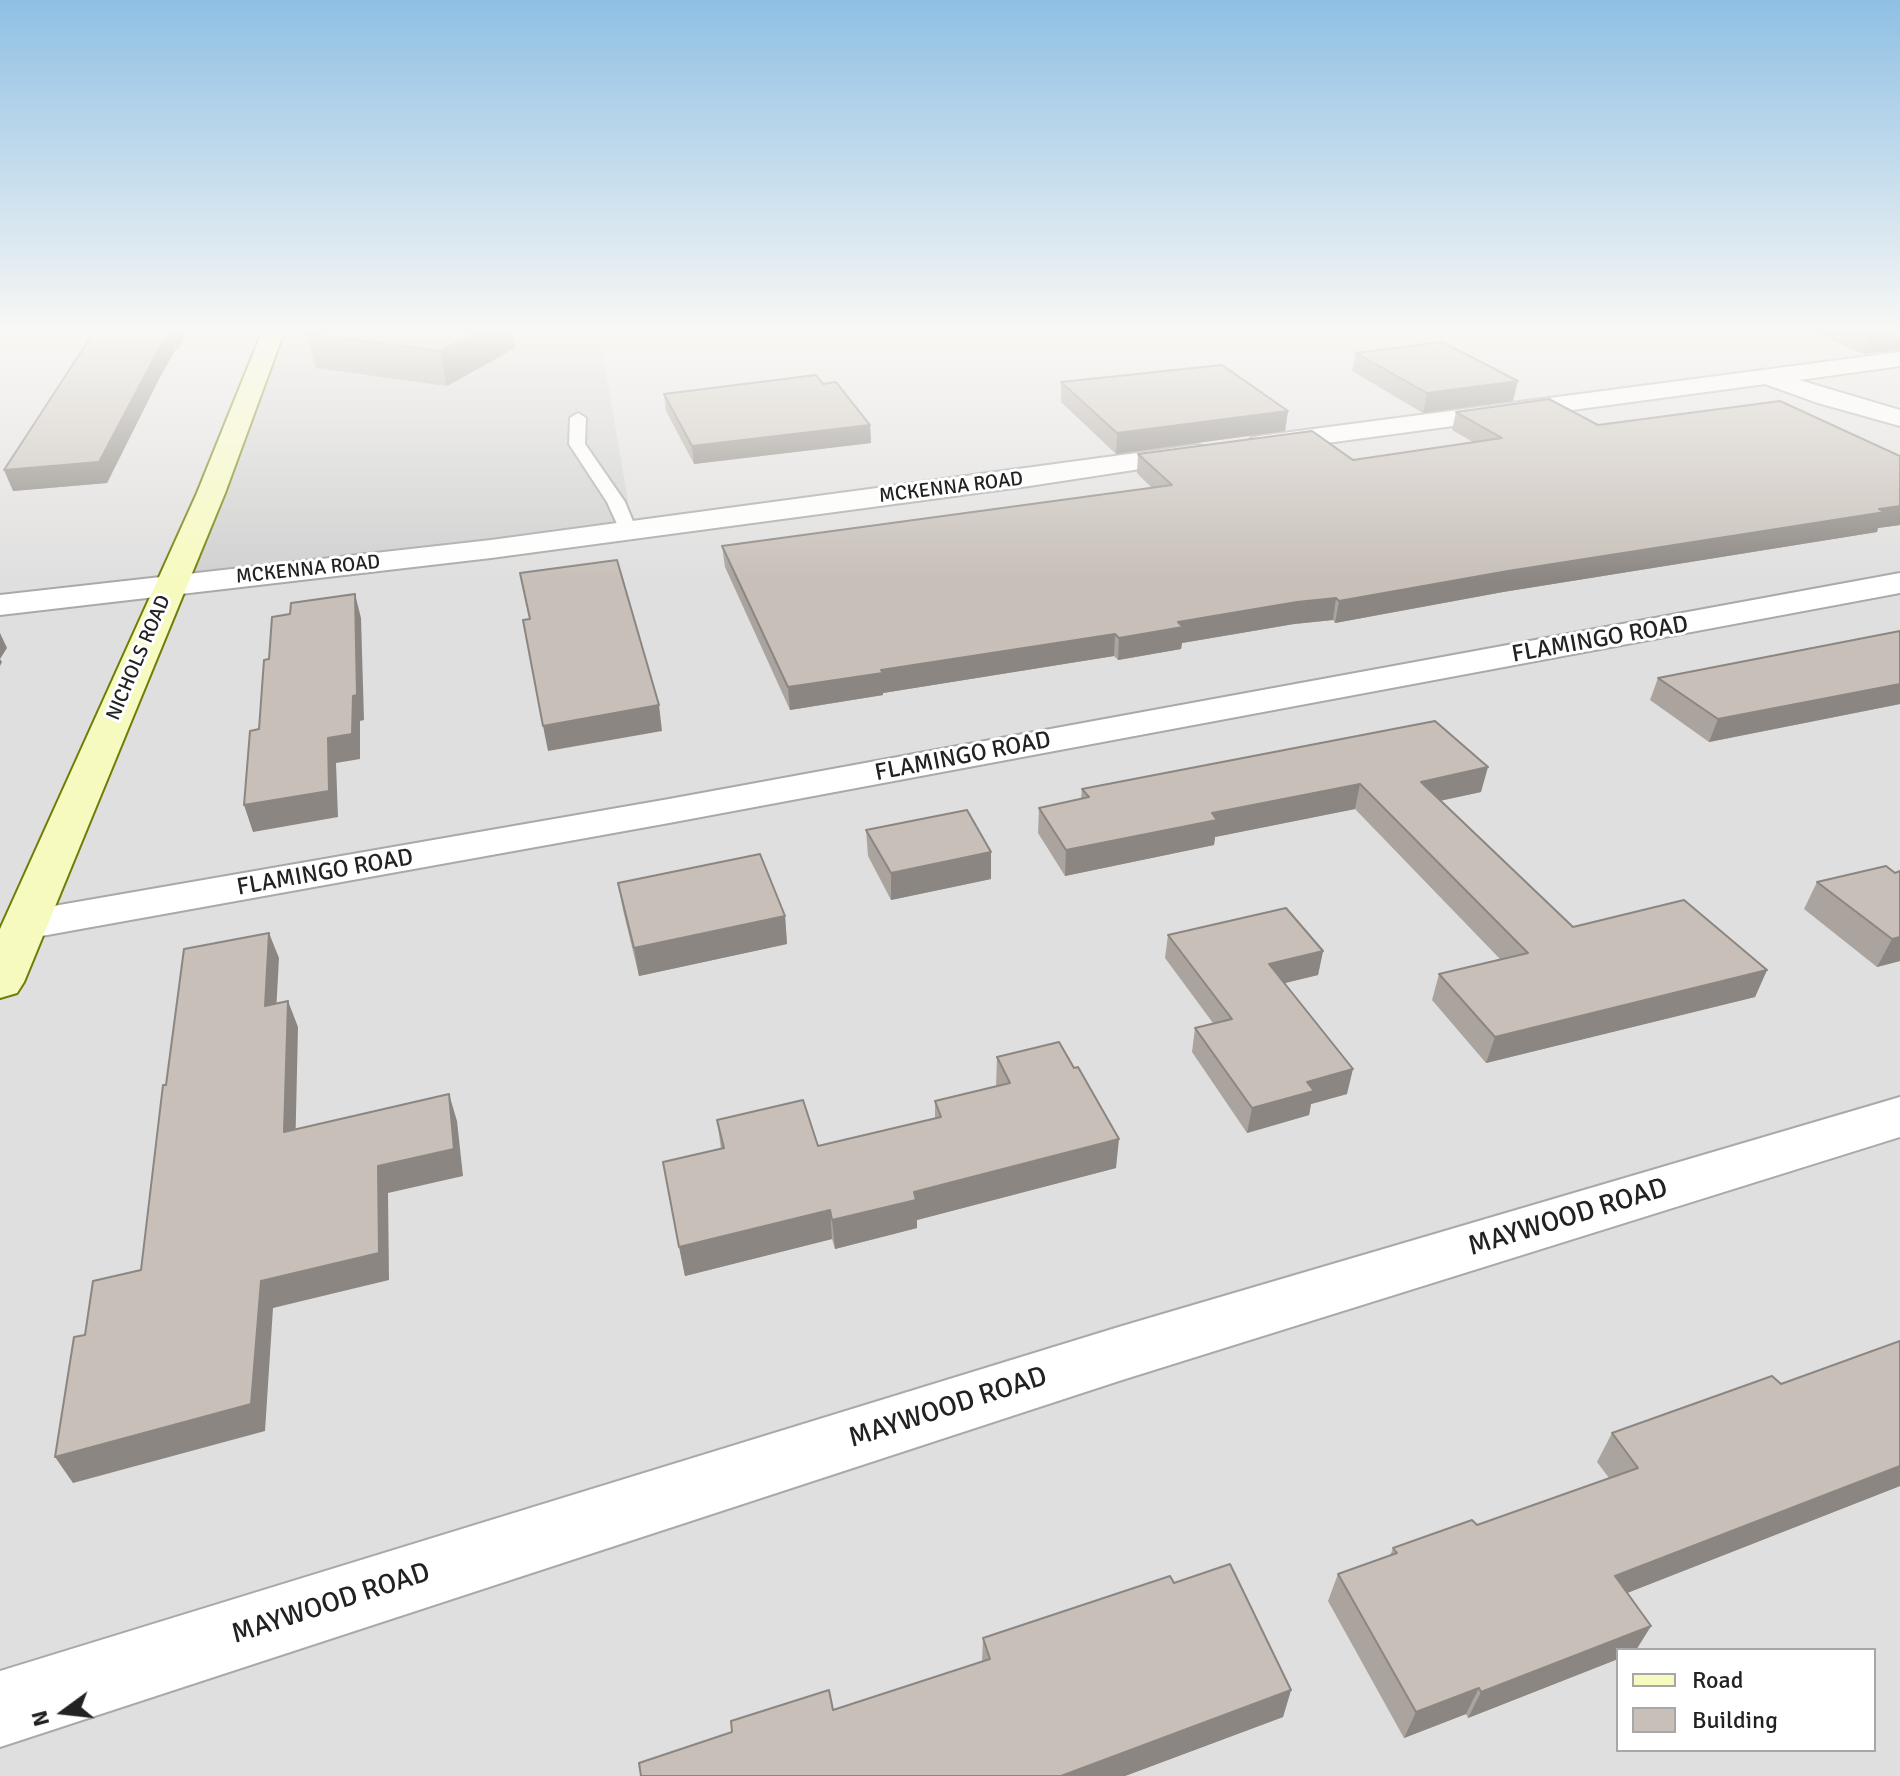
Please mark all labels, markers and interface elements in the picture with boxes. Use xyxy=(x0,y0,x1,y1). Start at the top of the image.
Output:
street label: MCKENNA ROAD xyxy=(878,467,1024,509)
street label: MCKENNA ROAD xyxy=(235,550,381,590)
street label: NICHOLS ROAD xyxy=(102,592,176,724)
street label: FLAMINGO ROAD xyxy=(1510,610,1690,670)
street label: FLAMINGO ROAD xyxy=(873,726,1053,788)
street label: FLAMINGO ROAD xyxy=(235,843,415,903)
street label: MAYWOOD ROAD xyxy=(1464,1172,1672,1264)
street label: MAYWOOD ROAD xyxy=(844,1360,1052,1456)
street label: MAYWOOD ROAD xyxy=(227,1556,435,1652)
legend xyxy=(1616,1648,1876,1752)
text: Road xyxy=(1692,1665,1743,1695)
north arrow xyxy=(24,1672,104,1752)
text: Building xyxy=(1692,1705,1778,1735)
text: N xyxy=(25,1707,55,1729)

